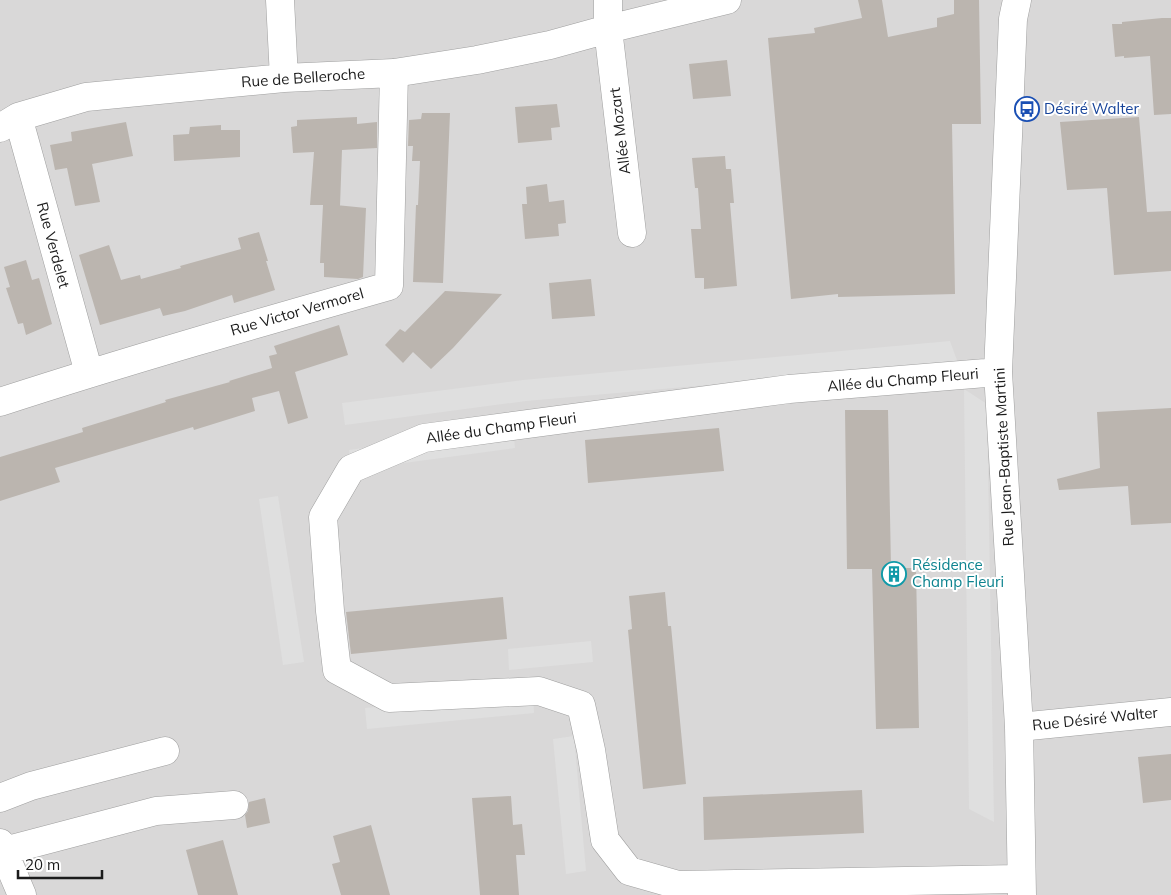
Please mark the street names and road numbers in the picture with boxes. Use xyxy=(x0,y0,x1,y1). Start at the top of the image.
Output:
street label: Rue de Belleroche xyxy=(240,64,366,91)
street label: Allée Mozart xyxy=(605,86,634,176)
street label: Rue Verdelet xyxy=(33,200,74,290)
street label: Rue Victor Vermorel xyxy=(228,283,366,340)
street label: Allée du Champ Fleuri xyxy=(826,363,979,396)
street label: Rue Jean-Baptiste Martini xyxy=(989,367,1018,547)
street label: Allée du Champ Fleuri xyxy=(424,408,577,447)
street label: Rue Désiré Walter xyxy=(1031,702,1159,735)

